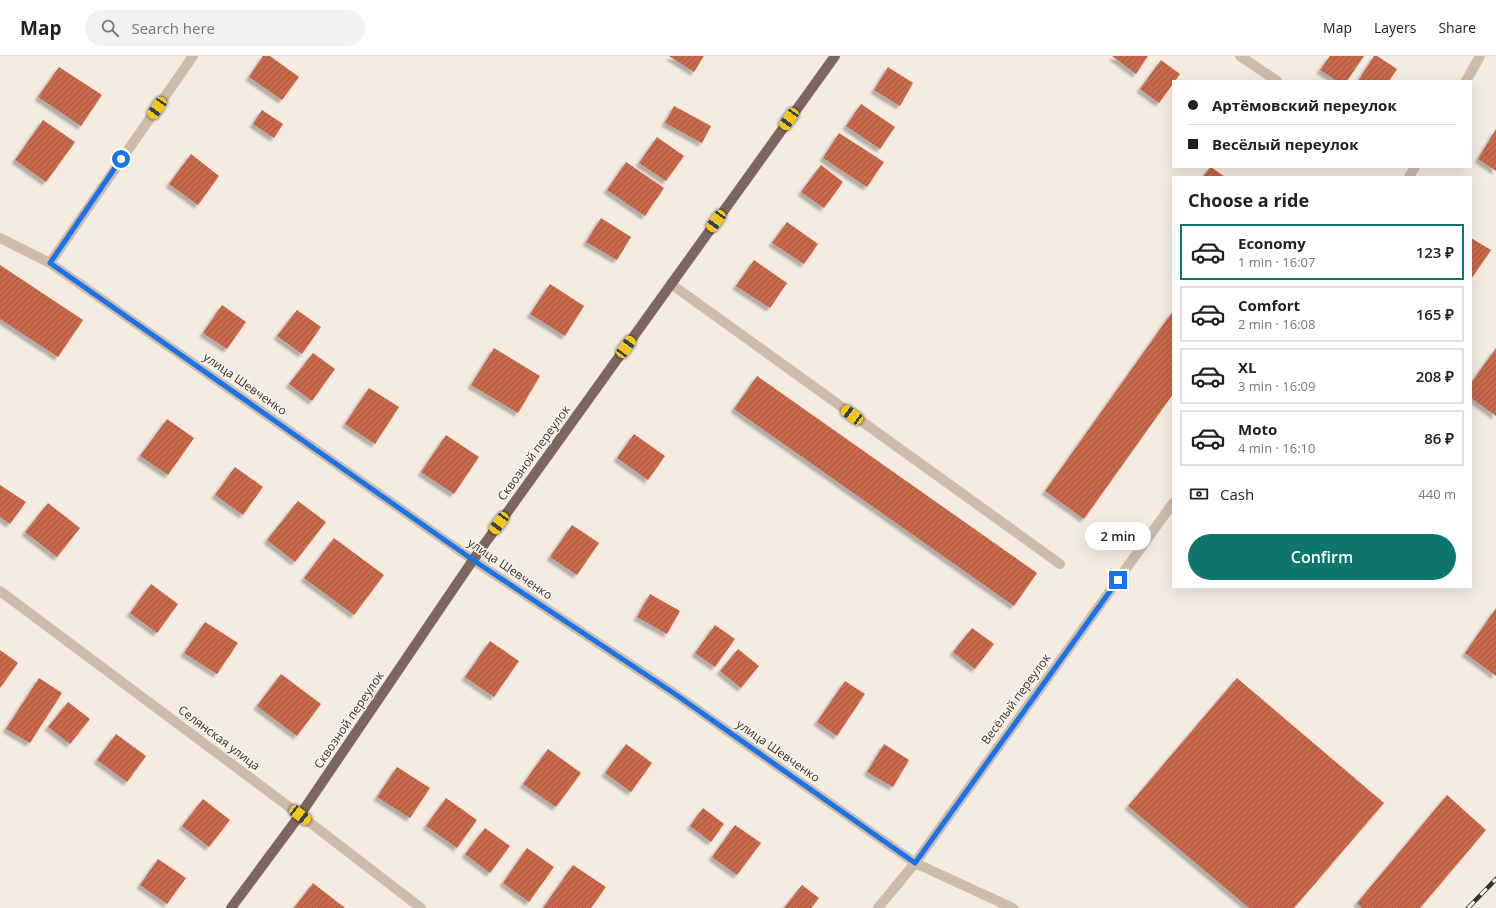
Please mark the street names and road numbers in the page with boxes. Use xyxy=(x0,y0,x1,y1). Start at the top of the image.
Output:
street label: улица Шевченко xyxy=(200,348,291,419)
street label: Сквозной переулок xyxy=(493,401,574,504)
street label: улица Шевченко xyxy=(465,534,556,603)
street label: Весёлый переулок xyxy=(977,649,1055,748)
street label: Сквозной переулок xyxy=(310,667,388,772)
street label: Селянская улица xyxy=(175,701,264,774)
street label: улица Шевченко xyxy=(733,715,824,786)

